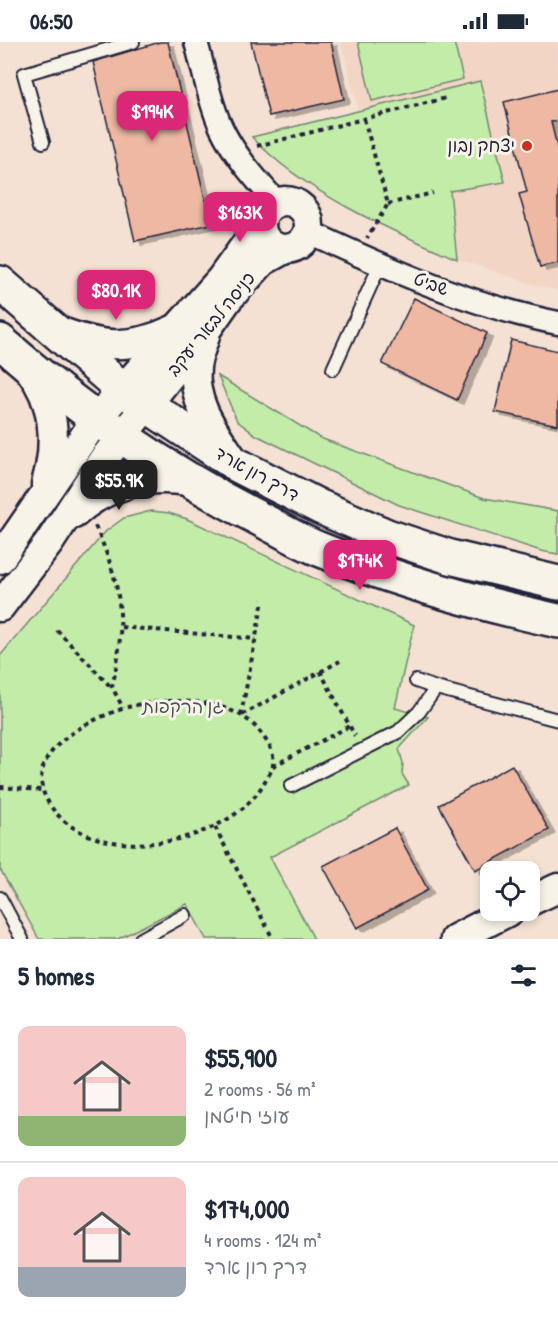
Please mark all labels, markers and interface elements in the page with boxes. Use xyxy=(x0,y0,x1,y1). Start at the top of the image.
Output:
text: 06:50 xyxy=(30,6,73,36)
pin: $194K xyxy=(110,91,194,142)
text: $194K xyxy=(131,97,173,124)
place label: יצחק נבון xyxy=(447,133,515,158)
marker: יצחק נבון xyxy=(520,139,534,153)
pin: $163K xyxy=(198,192,282,243)
text: $163K xyxy=(218,198,262,225)
street label: כניסה לבאר יעקב xyxy=(161,266,260,381)
street label: שביט xyxy=(410,266,453,302)
pin: $80.1K xyxy=(67,270,165,321)
text: $80.1K xyxy=(91,276,141,303)
street label: דרך רון ארד xyxy=(211,440,304,507)
pin: $55.9K xyxy=(70,460,168,511)
text: $55.9K xyxy=(94,466,144,493)
pin: $174K xyxy=(318,540,402,591)
text: $174K xyxy=(337,546,383,573)
park label: גן הרקפות xyxy=(141,694,224,719)
map controls xyxy=(480,861,540,921)
button: locate xyxy=(480,861,540,921)
text: 5 homes xyxy=(18,958,94,993)
icon: filters xyxy=(507,959,540,992)
text: $55,900 xyxy=(204,1040,277,1075)
icon: home xyxy=(66,1050,138,1122)
text: 2 rooms · 56 m² xyxy=(204,1075,316,1102)
text: עוזי חיטמן xyxy=(204,1102,289,1129)
text: $174,000 xyxy=(204,1191,289,1226)
icon: home xyxy=(66,1201,138,1273)
text: 4 rooms · 124 m² xyxy=(204,1226,321,1253)
text: דרך רון ארד xyxy=(204,1253,307,1280)

